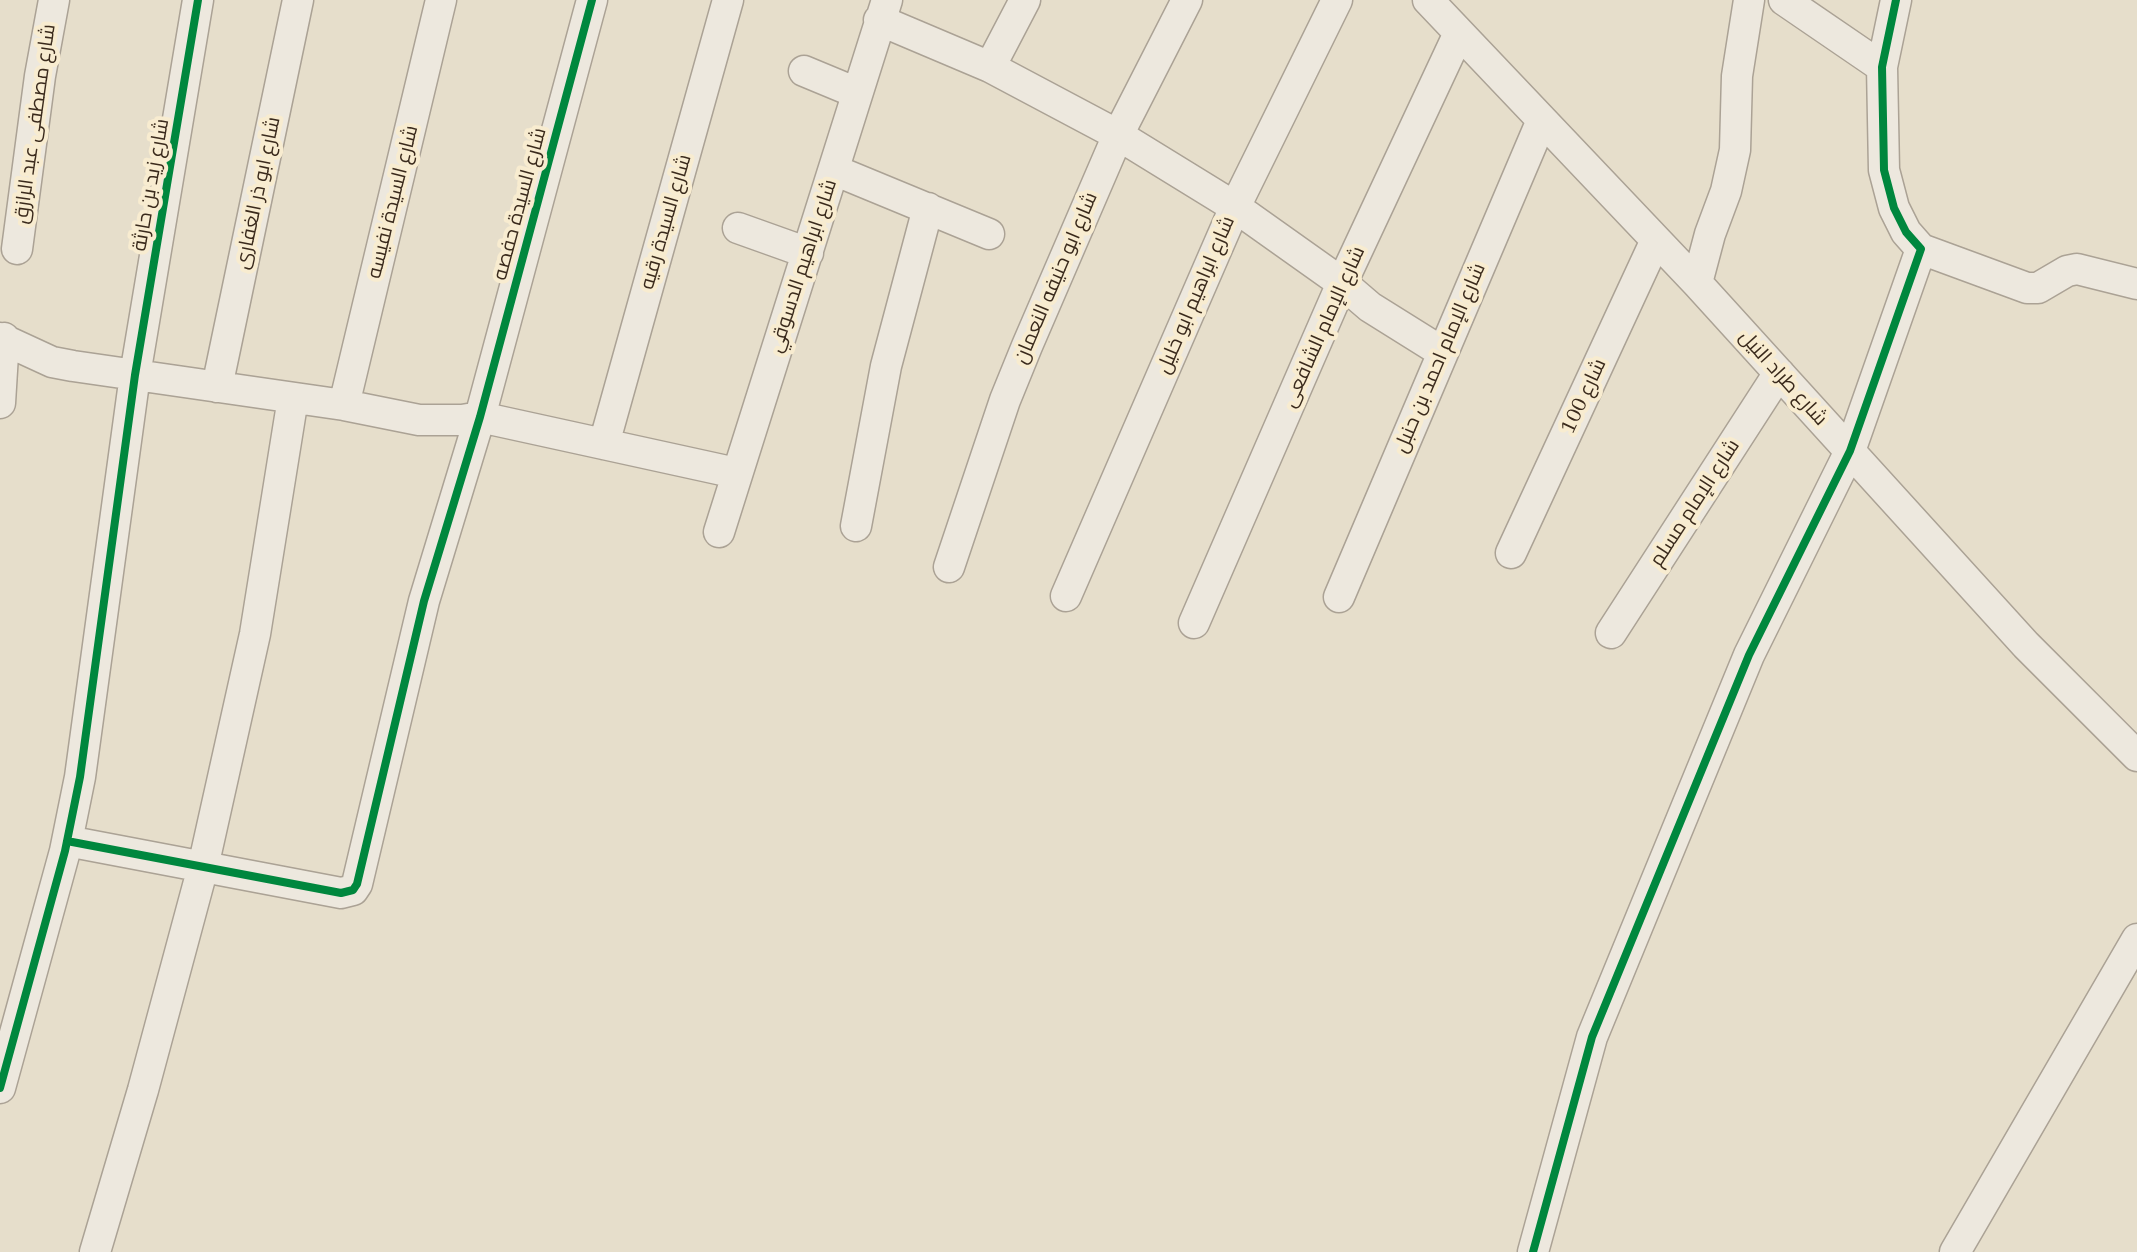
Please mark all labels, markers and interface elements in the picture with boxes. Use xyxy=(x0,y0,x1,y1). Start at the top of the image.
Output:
street label: شارع مصطفى عبد الرازق xyxy=(9,23,61,225)
street label: شارع ابو ذر الغفارى xyxy=(230,115,286,271)
street label: شارع زيد بن حارثة xyxy=(128,117,174,253)
street label: شارع السيدة نفيسه xyxy=(362,123,424,281)
street label: شارع السيدة حفصه xyxy=(488,125,552,283)
street label: شارع السيدة رقيه xyxy=(635,152,697,292)
street label: شارع ابراهيم الدسوقي xyxy=(764,176,842,356)
street label: شارع ابو حنيفه النعمان xyxy=(1009,188,1103,368)
street label: شارع ابراهيم ابو خليل xyxy=(1152,212,1240,378)
street label: شارع الإمام الشافعى xyxy=(1278,243,1370,411)
street label: شارع الإمام احمد بن حنبل xyxy=(1389,260,1491,456)
street label: شارع طراد النيل xyxy=(1734,325,1832,431)
street label: شارع 100 xyxy=(1556,355,1612,437)
street label: شارع الإمام مسلم xyxy=(1645,435,1745,571)

